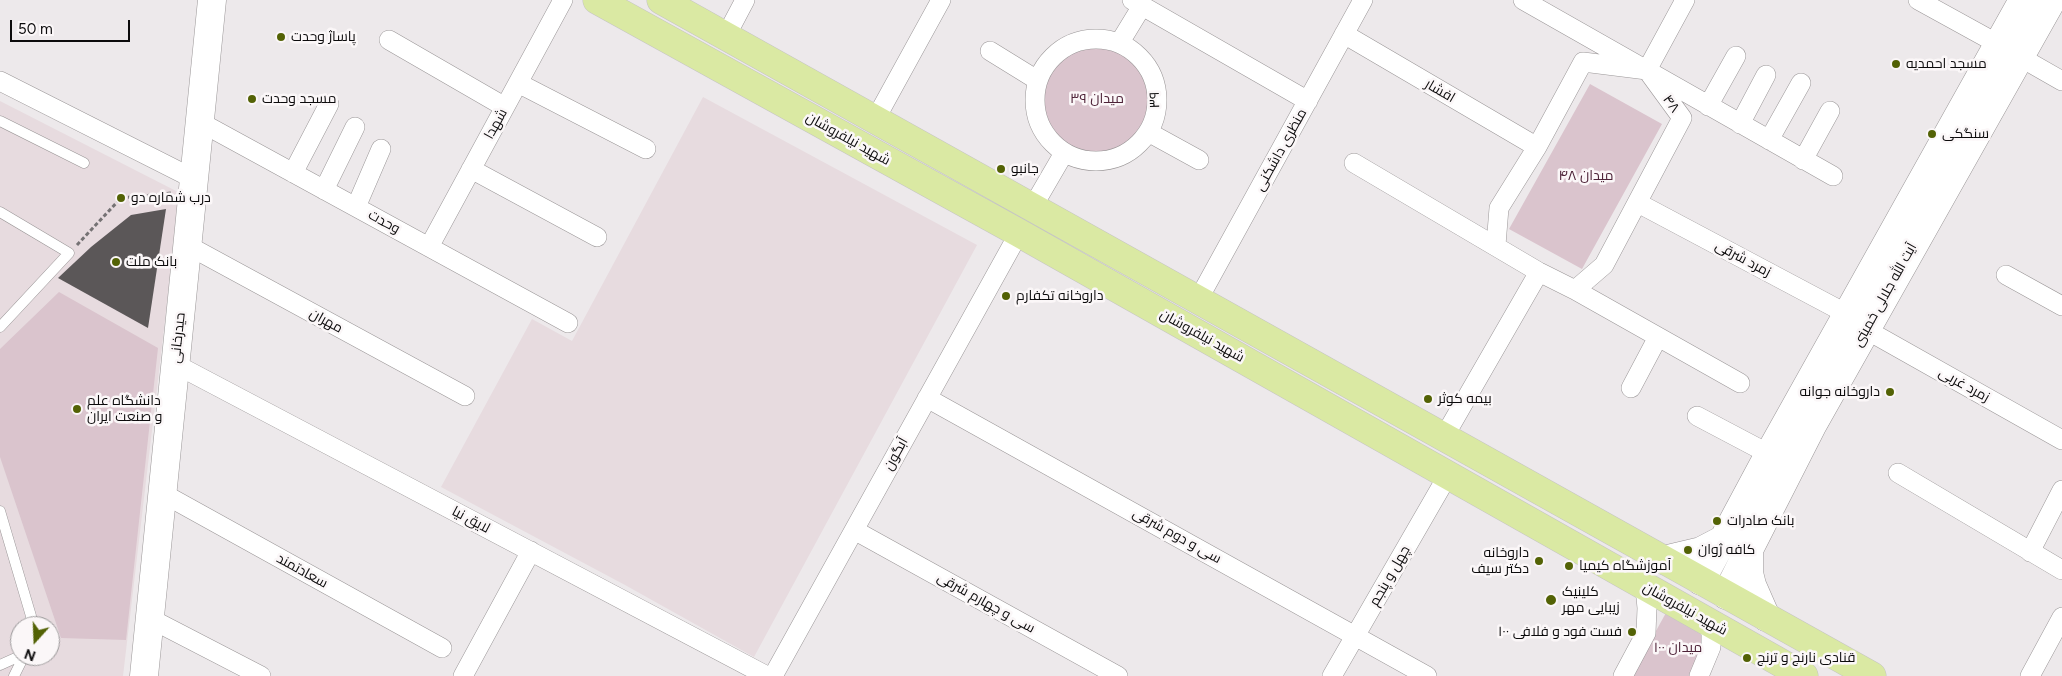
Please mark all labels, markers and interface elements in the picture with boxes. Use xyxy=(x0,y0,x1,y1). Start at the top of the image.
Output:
scale bar xyxy=(12,10,132,42)
text: 50 m xyxy=(18,20,53,38)
place label: پاساژ وحدت xyxy=(291,29,356,45)
marker: پاساژ وحدت xyxy=(275,31,287,43)
place label: مسجد احمدیه xyxy=(1906,56,1987,72)
marker: مسجد احمدیه xyxy=(1890,58,1902,70)
street label: افشار xyxy=(1422,76,1458,106)
place label: مسجد وحدت xyxy=(262,91,336,107)
park label: میدان ۳۹ xyxy=(1070,91,1124,107)
street label: ۳۹ xyxy=(1146,91,1164,109)
street label: ۴۸ xyxy=(1659,92,1683,116)
marker: مسجد وحدت xyxy=(246,93,258,105)
street label: شهدا xyxy=(481,106,511,142)
street label: منظری داشکنی xyxy=(1251,106,1311,194)
street label: شهید نیلفروشان xyxy=(803,109,893,169)
place label: سنگکی xyxy=(1942,126,1989,142)
marker: سنگکی xyxy=(1926,128,1938,140)
place label: جانبو xyxy=(1011,161,1039,177)
marker: جانبو xyxy=(995,163,1007,175)
park label: میدان ۴۸ xyxy=(1558,168,1614,184)
place label: درب شماره دو xyxy=(131,190,211,206)
marker: درب شماره دو xyxy=(115,192,127,204)
street label: وحدت xyxy=(365,206,403,238)
street label: زمرد شرقی xyxy=(1712,237,1774,281)
street label: آيت الله جلالى خمينى xyxy=(1849,240,1921,350)
place label: بانک ملت xyxy=(126,254,177,270)
marker: بانک ملت xyxy=(110,256,122,268)
place label: داروخانه تکفارم xyxy=(1016,288,1103,304)
marker: داروخانه تکفارم xyxy=(1000,290,1012,302)
street label: مهران xyxy=(306,305,346,337)
street label: شهید نیلفروشان xyxy=(1157,306,1247,366)
street label: حیدرخانی xyxy=(167,312,189,364)
street label: زمرد غربی xyxy=(1936,364,1992,406)
place label: داروخانه جوانه xyxy=(1800,384,1880,400)
marker: داروخانه جوانه xyxy=(1884,386,1896,398)
place label: بیمه کوثر xyxy=(1438,391,1492,407)
place label: دانشگاه علم و صنعت ایران xyxy=(87,393,162,426)
marker: بیمه کوثر xyxy=(1422,393,1434,405)
marker: دانشگاه علم و صنعت ایران xyxy=(71,403,83,415)
street label: آبگون xyxy=(880,435,912,473)
street label: لایق نیا xyxy=(449,503,493,537)
street label: سی و دوم شرقی xyxy=(1130,505,1224,567)
place label: بانک صادرات xyxy=(1727,513,1794,529)
marker: بانک صادرات xyxy=(1711,515,1723,527)
place label: کافه ژوان xyxy=(1698,542,1755,558)
street label: چهل و پنجم xyxy=(1366,543,1414,609)
marker: کافه ژوان xyxy=(1682,544,1694,556)
place label: داروخانه دکتر سیف xyxy=(1471,545,1529,578)
street label: سعادتمند xyxy=(273,550,331,592)
marker: داروخانه دکتر سیف xyxy=(1533,555,1545,567)
place label: آموزشگاه کیمیا xyxy=(1579,558,1671,574)
marker: آموزشگاه کیمیا xyxy=(1563,560,1575,572)
street label: سی و چهارم شرقی xyxy=(934,569,1038,637)
street label: شهید نیلفروشان xyxy=(1640,579,1730,639)
place label: کلینیک زیبایی مهر xyxy=(1562,584,1620,616)
marker: کلینیک زیبایی مهر xyxy=(1544,593,1558,607)
north arrow xyxy=(10,616,60,666)
place label: فست فود و فلافی ۱۰۰ xyxy=(1498,624,1622,640)
marker: فست فود و فلافی ۱۰۰ xyxy=(1626,626,1638,638)
park label: میدان ۱۰۰ xyxy=(1654,640,1702,656)
text: N xyxy=(22,645,38,664)
place label: قنادی نارنج و ترنج xyxy=(1757,650,1856,666)
marker: قنادی نارنج و ترنج xyxy=(1741,652,1753,664)

